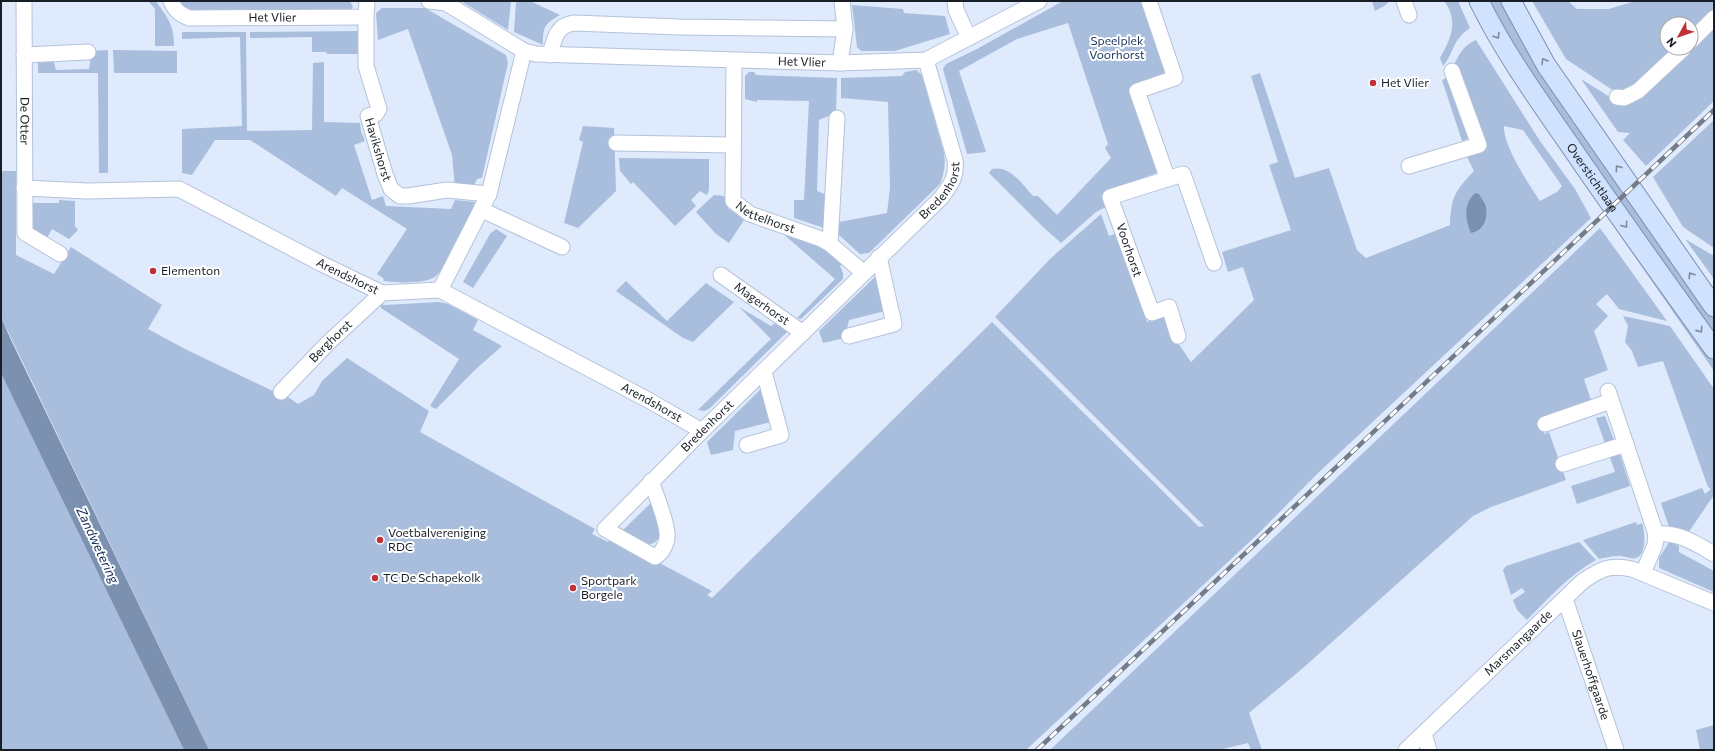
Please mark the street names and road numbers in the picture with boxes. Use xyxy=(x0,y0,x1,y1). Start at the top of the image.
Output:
street label: Het Vlier xyxy=(248,9,297,24)
street label: Het Vlier xyxy=(778,53,826,69)
street label: De Otter xyxy=(18,97,33,145)
street label: Havikshorst xyxy=(363,116,395,183)
street label: Overstichtlaan xyxy=(1564,140,1622,214)
street label: Bredenhorst xyxy=(916,161,961,222)
street label: Nettelhorst xyxy=(734,198,797,235)
street label: Voorhorst xyxy=(1114,221,1146,278)
street label: Arendshorst xyxy=(314,254,382,297)
street label: Magerhorst xyxy=(732,279,793,327)
street label: Berghorst xyxy=(306,316,354,365)
street label: Arendshorst xyxy=(619,379,685,424)
street label: Bredenhorst xyxy=(677,397,736,454)
street label: Marsmangaarde xyxy=(1481,607,1554,678)
street label: Slauerhoffgaarde xyxy=(1570,628,1613,721)

